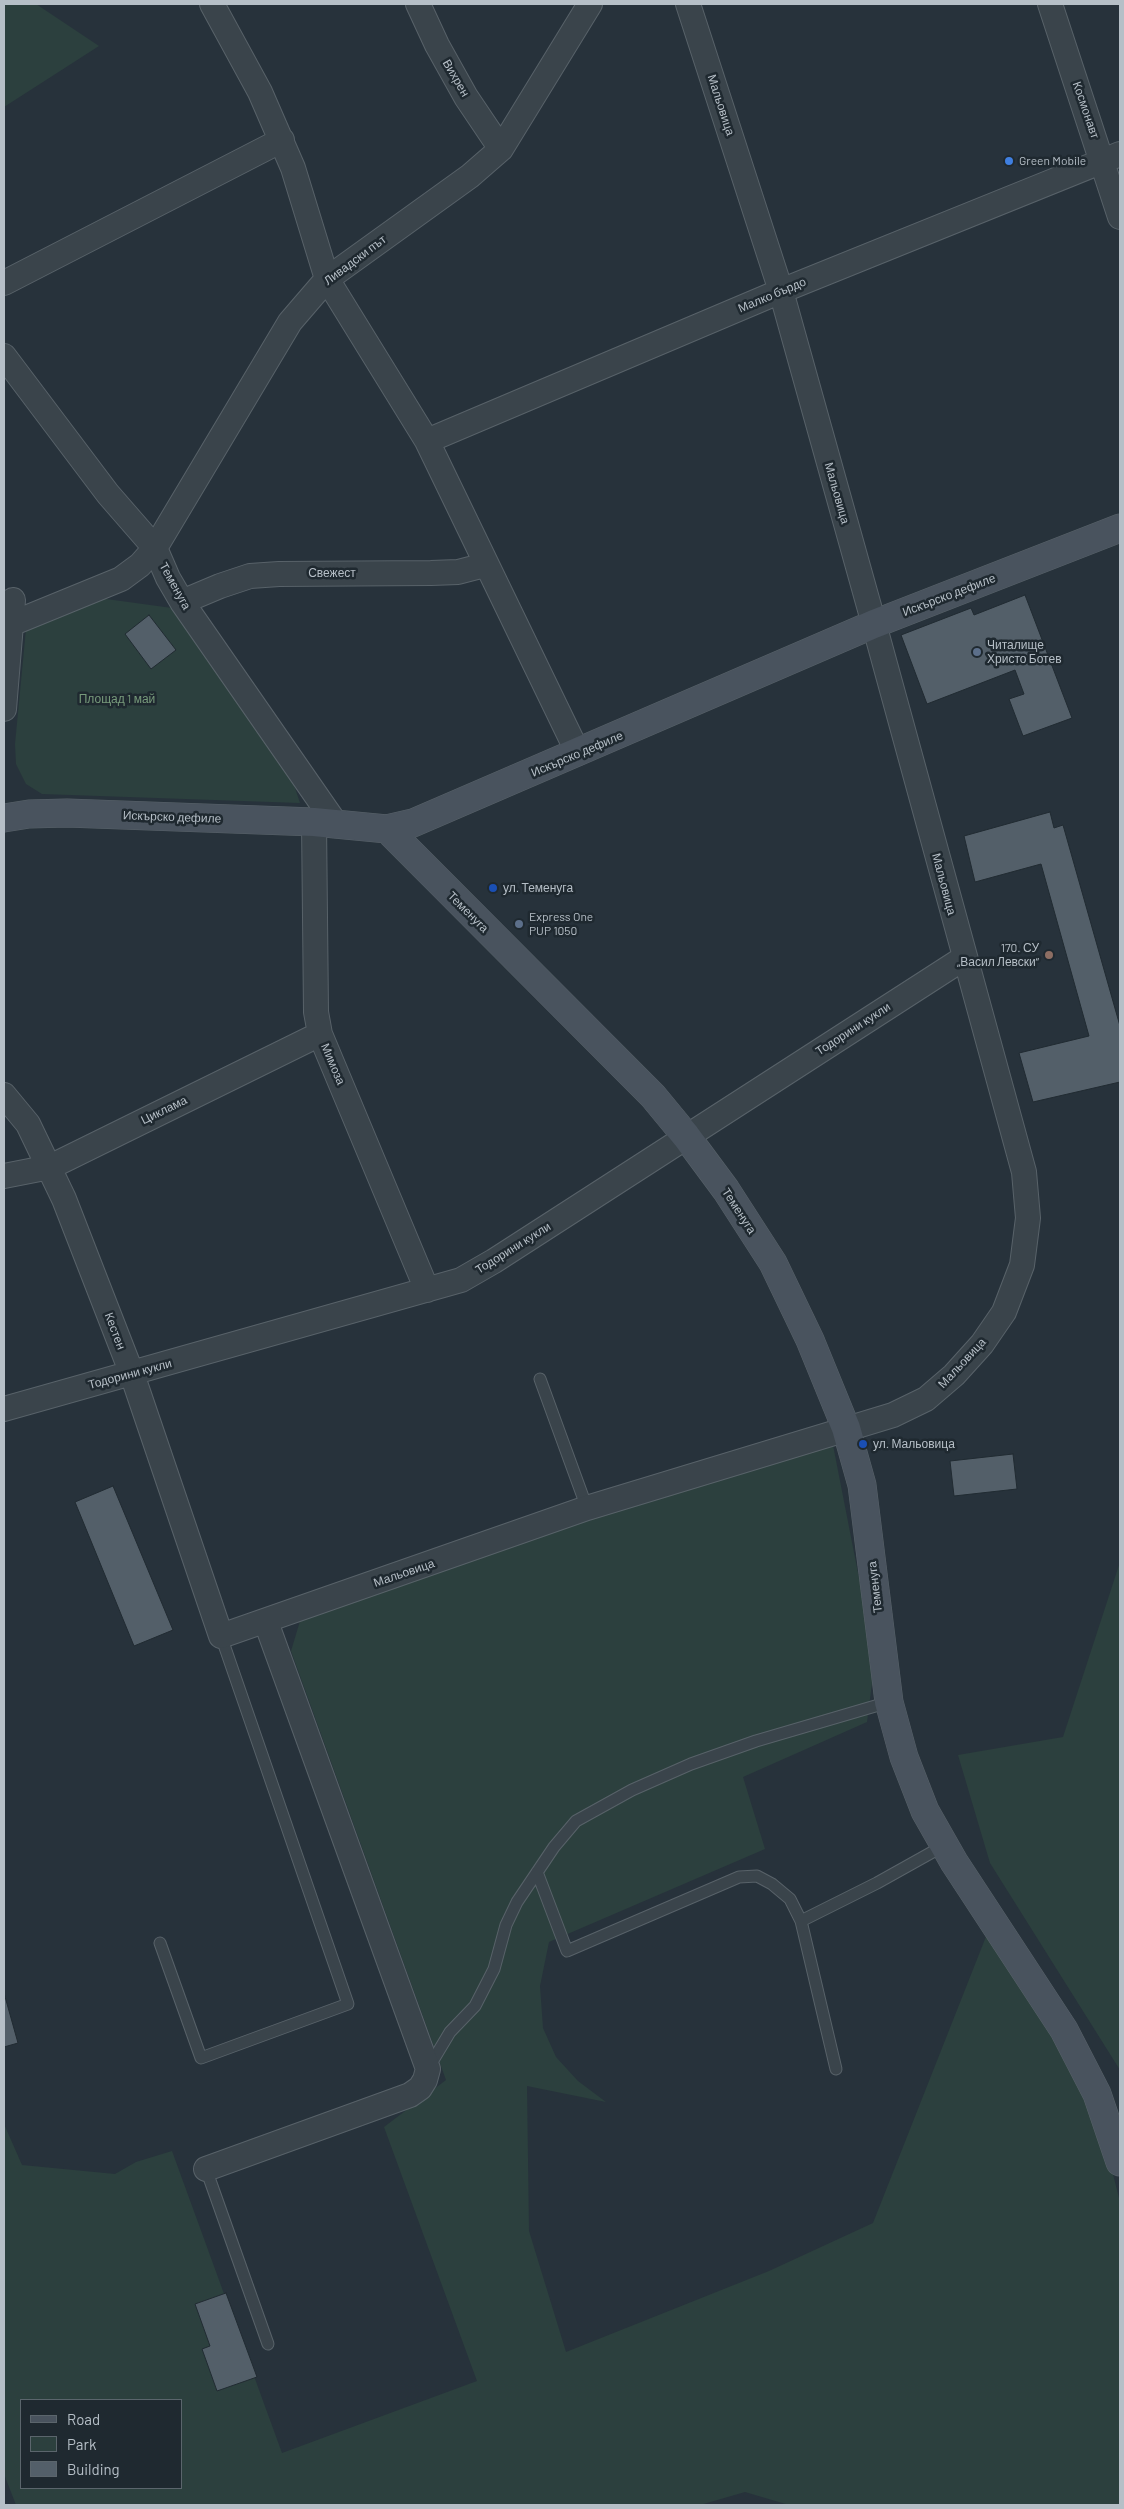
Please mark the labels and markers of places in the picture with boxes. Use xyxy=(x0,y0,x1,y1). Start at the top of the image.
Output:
place label: Green Mobile xyxy=(1019,154,1086,168)
marker: Green Mobile xyxy=(1003,155,1015,167)
place label: Читалище Христо Ботев xyxy=(987,638,1062,666)
marker: Читалище Христо Ботев xyxy=(971,646,983,658)
place label: ул. Теменуга xyxy=(503,881,573,895)
marker: ул. Теменуга xyxy=(487,882,499,894)
place label: Express One PUP 1050 xyxy=(529,910,593,938)
marker: Express One PUP 1050 xyxy=(513,918,525,930)
place label: 170. СУ „Васил Левски“ xyxy=(957,941,1039,969)
marker: 170. СУ „Васил Левски“ xyxy=(1043,949,1055,961)
place label: ул. Мальовица xyxy=(873,1437,955,1451)
marker: ул. Мальовица xyxy=(857,1438,869,1450)

